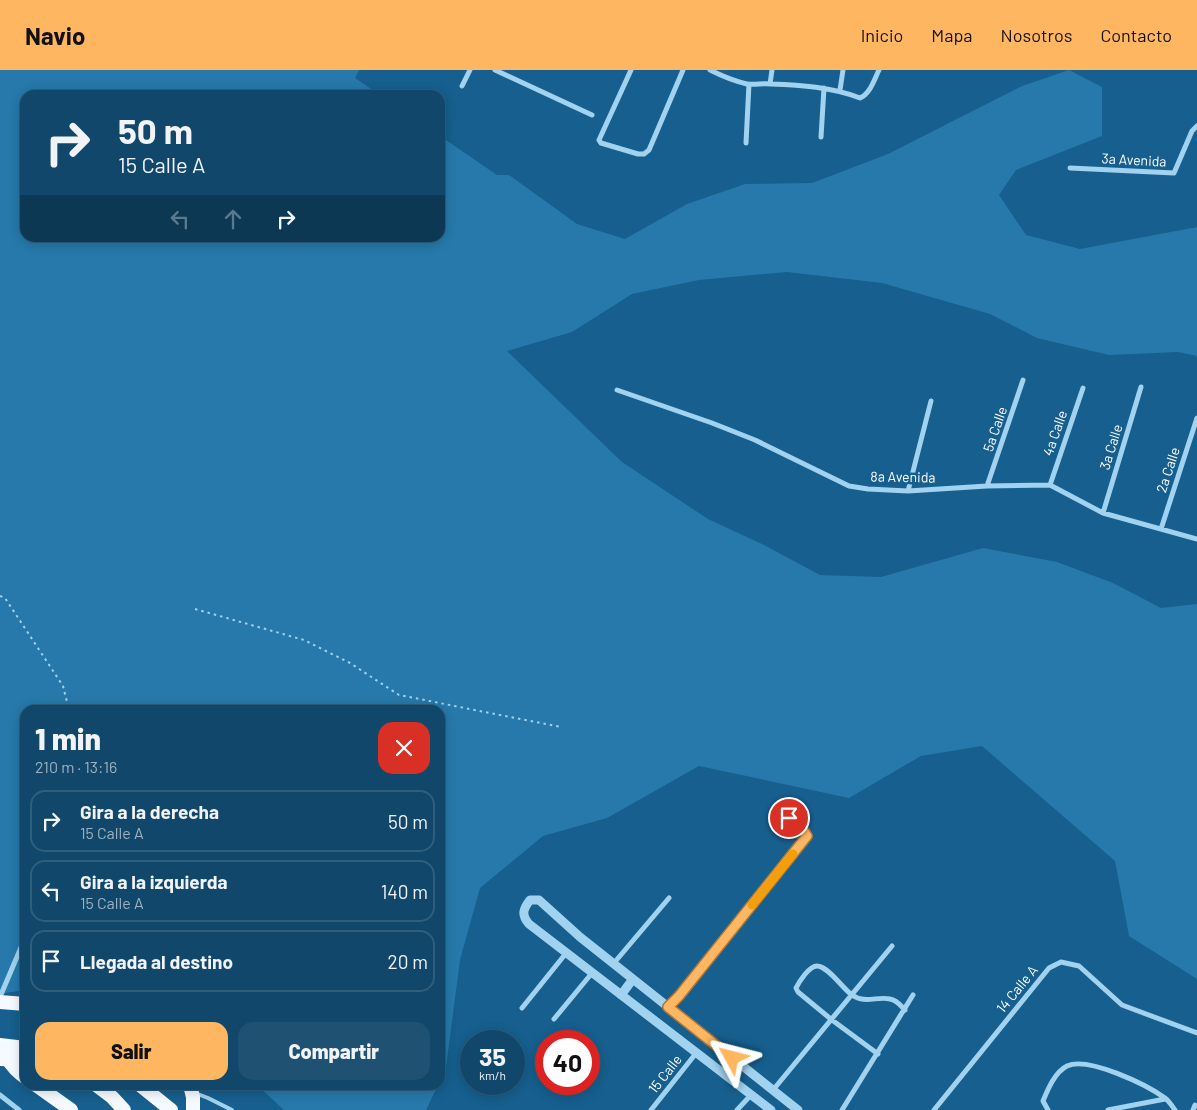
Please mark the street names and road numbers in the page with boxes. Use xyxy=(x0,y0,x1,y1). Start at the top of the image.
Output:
street label: 3a Avenida xyxy=(1101,149,1167,170)
street label: 5a Calle xyxy=(979,404,1010,454)
street label: 4a Calle xyxy=(1039,408,1070,458)
street label: 3a Calle xyxy=(1096,422,1125,472)
street label: 2a Calle xyxy=(1152,445,1183,495)
street label: 8a Avenida xyxy=(870,467,936,486)
street label: 14 Calle A xyxy=(992,961,1041,1016)
street label: 15 Calle xyxy=(644,1051,685,1096)

